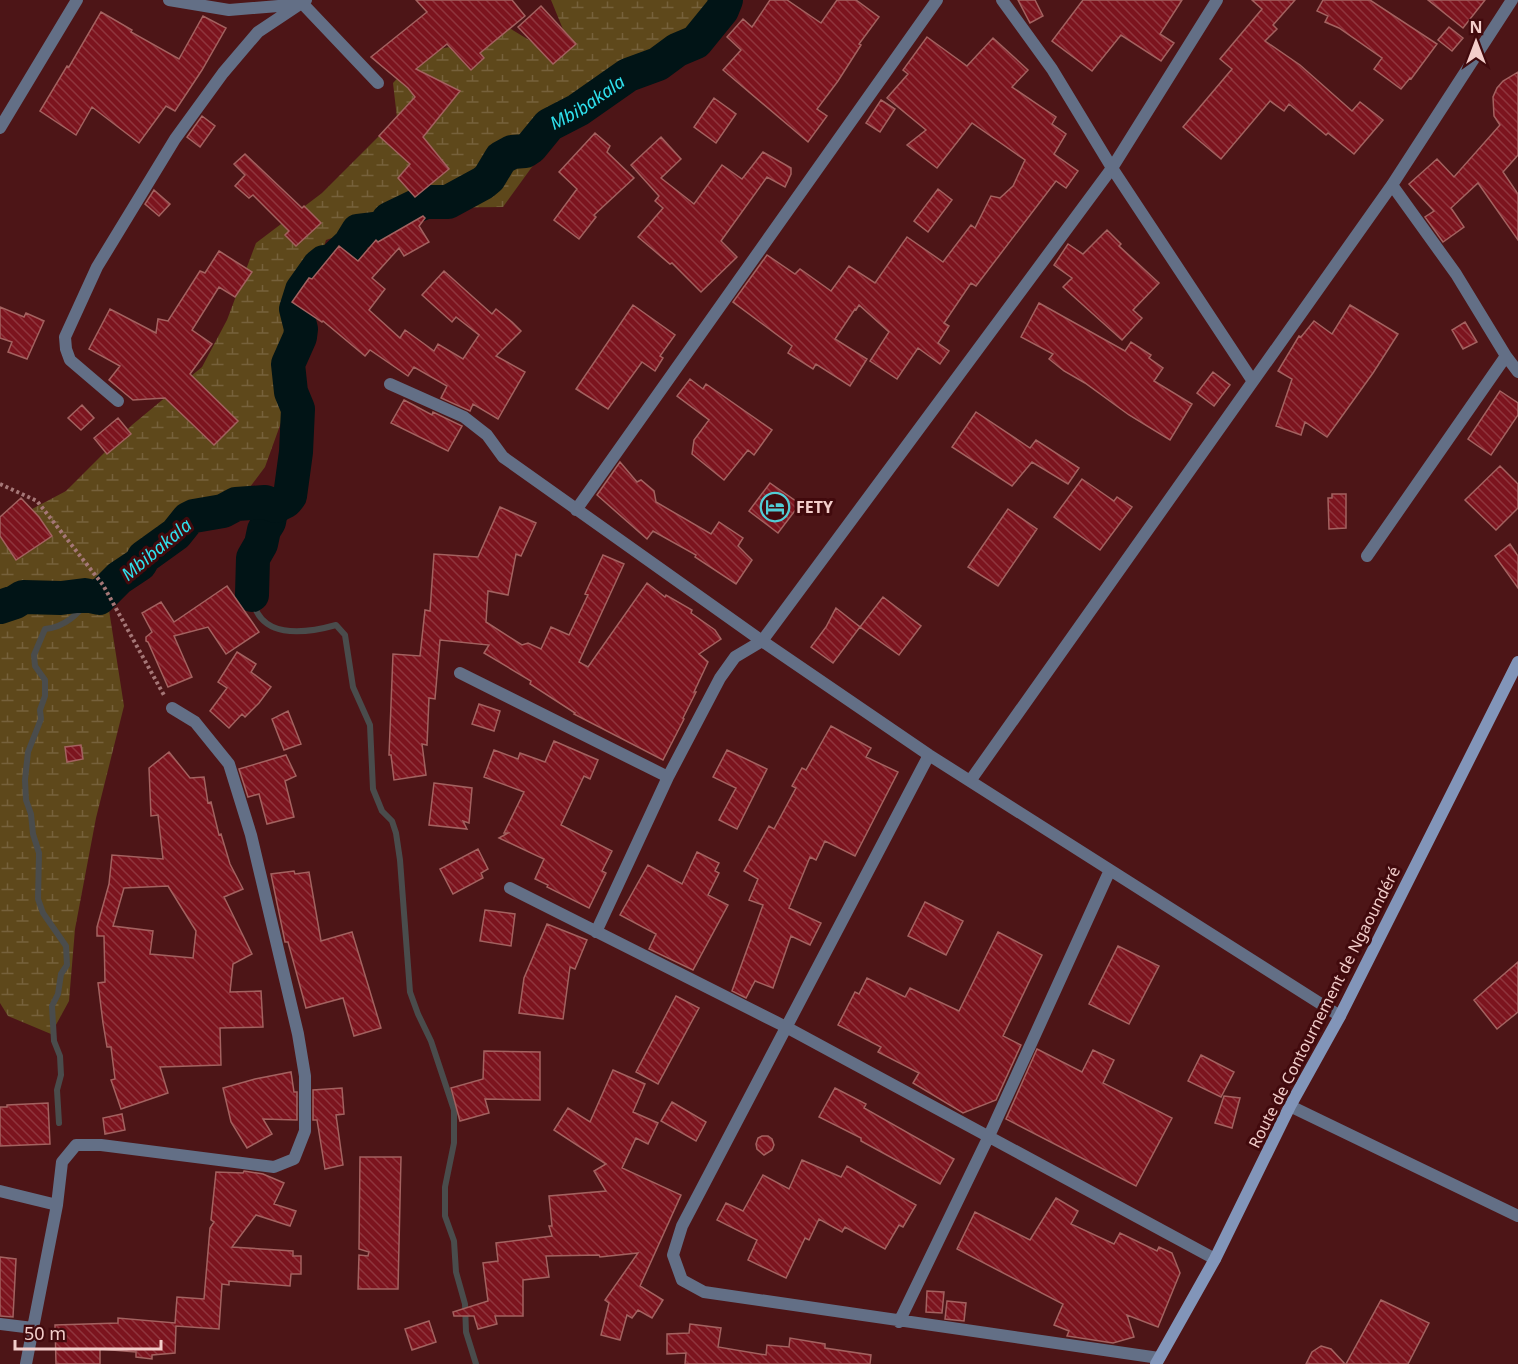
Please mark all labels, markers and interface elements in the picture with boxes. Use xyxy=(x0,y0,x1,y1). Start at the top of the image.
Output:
north arrow xyxy=(1446,12,1506,72)
text: N xyxy=(1469,16,1483,38)
water label: Mbibakala xyxy=(545,69,629,135)
hotel icon: FETY xyxy=(759,491,791,523)
place label: FETY xyxy=(796,496,834,518)
water label: Mbibakala xyxy=(116,513,196,585)
street label: Route de Contournement de Ngaoundéré xyxy=(1243,862,1405,1152)
scale bar xyxy=(15,1313,160,1351)
text: 50 m xyxy=(24,1321,66,1345)

